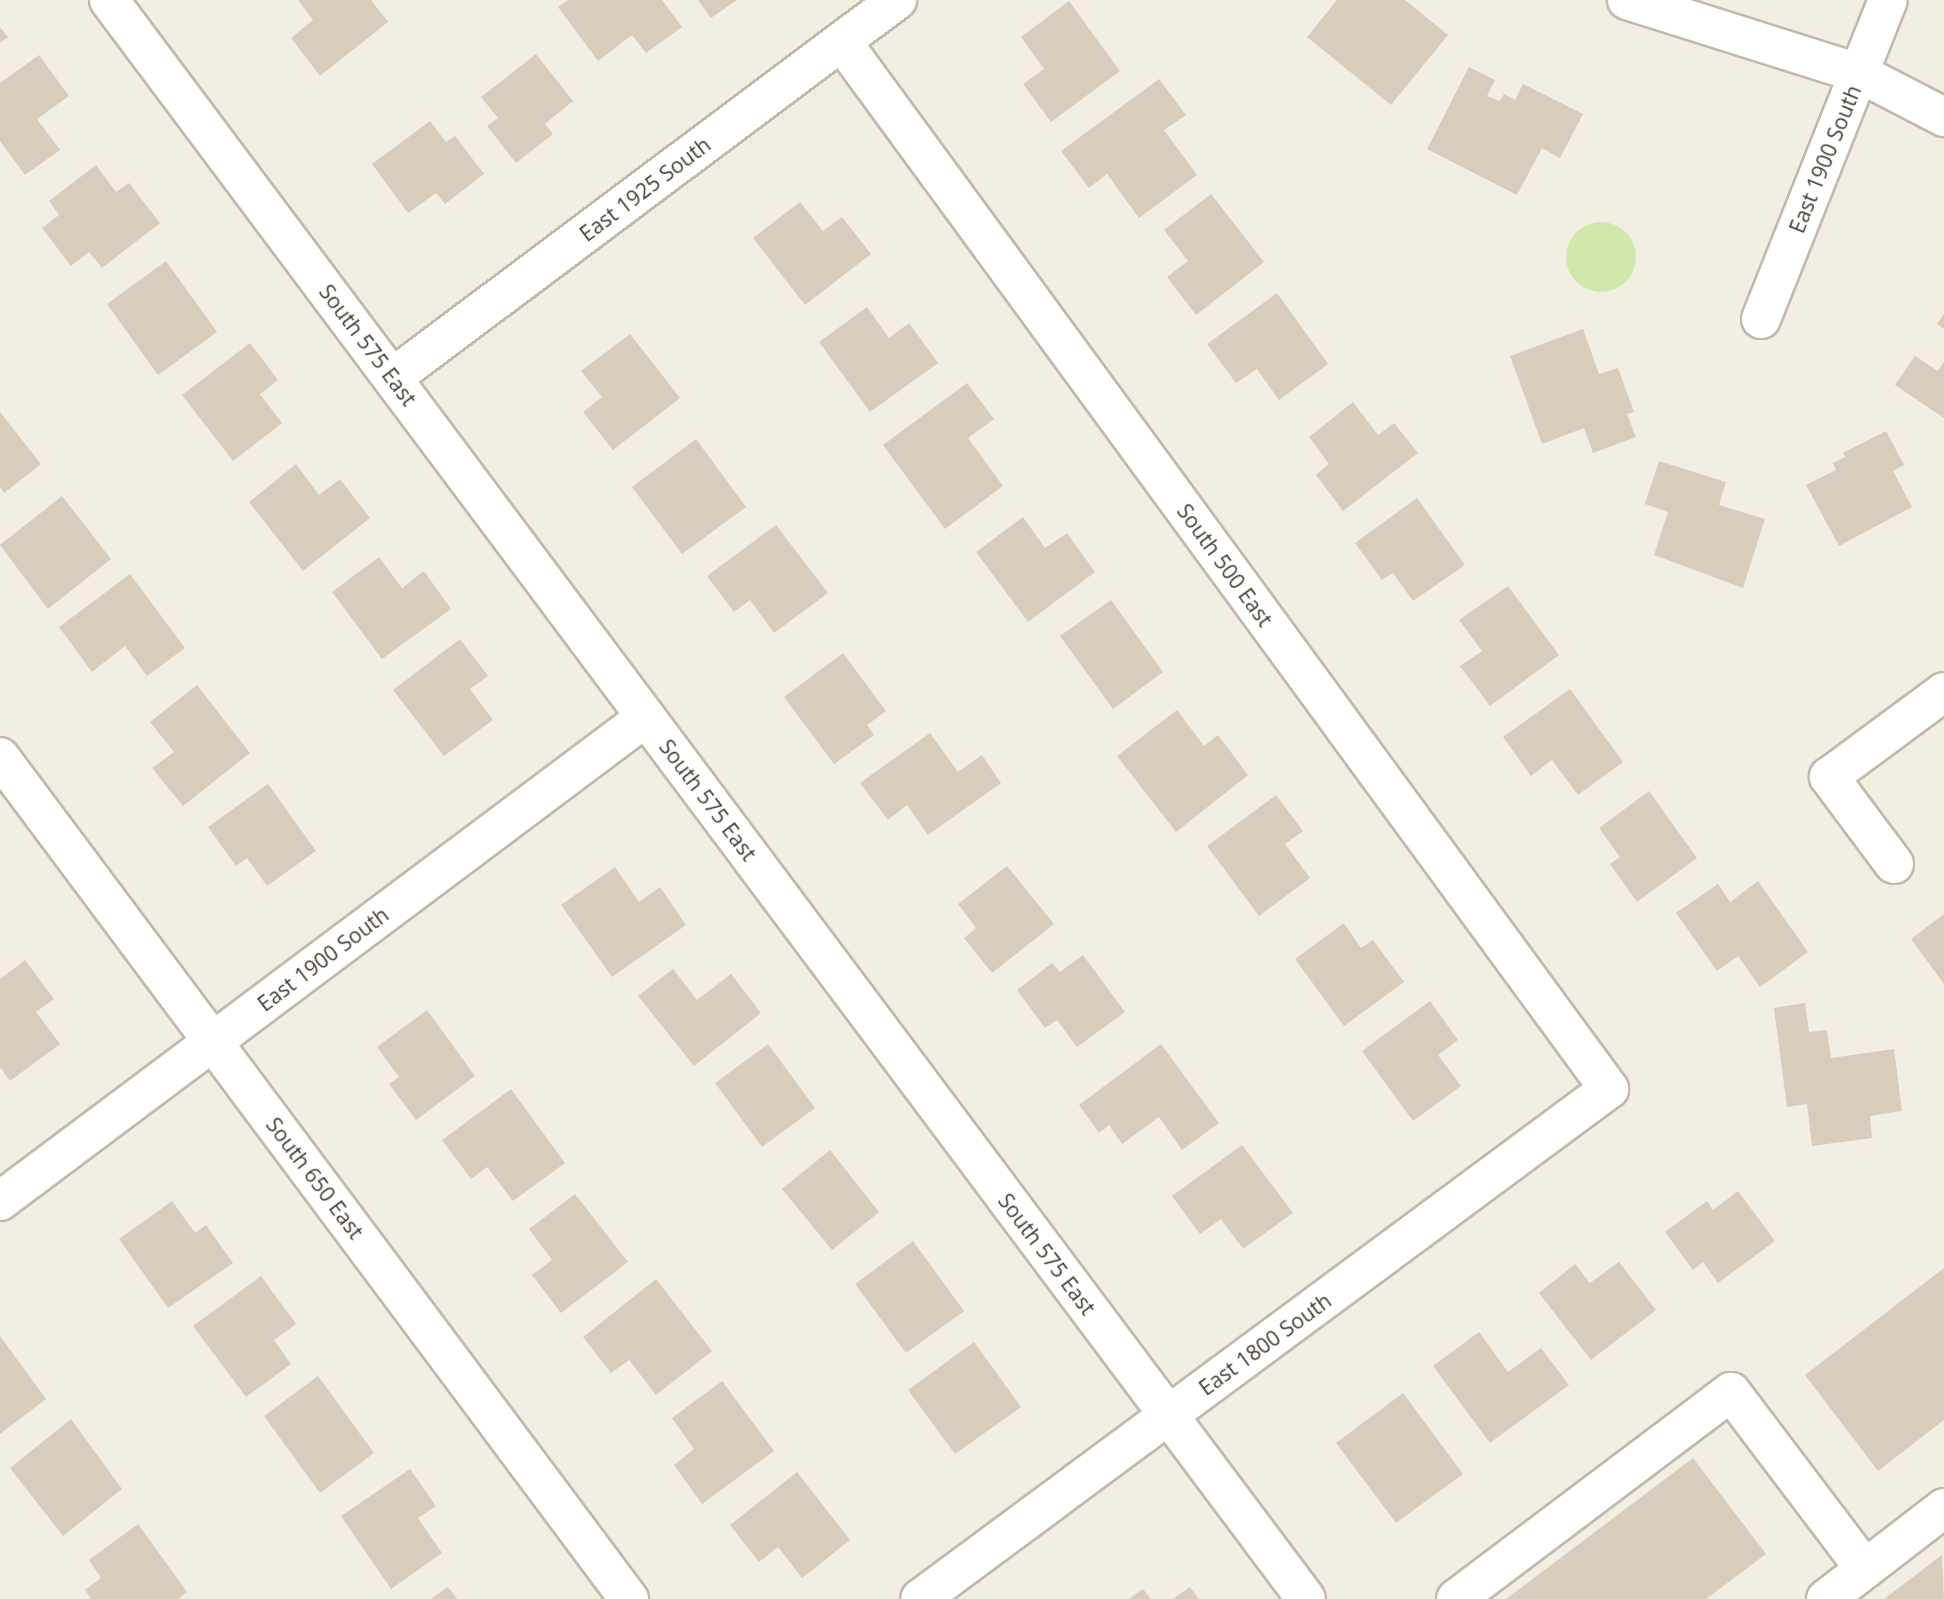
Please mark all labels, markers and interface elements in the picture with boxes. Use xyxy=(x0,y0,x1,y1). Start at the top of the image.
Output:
street label: East 1900 South xyxy=(1784,81,1866,237)
street label: East 1925 South xyxy=(575,132,715,246)
street label: South 575 East xyxy=(314,279,422,411)
street label: South 500 East xyxy=(1172,499,1278,631)
street label: South 575 East xyxy=(654,734,762,866)
street label: East 1900 South xyxy=(253,902,393,1016)
street label: South 650 East xyxy=(261,1112,369,1244)
street label: South 575 East xyxy=(993,1188,1101,1320)
street label: East 1800 South xyxy=(1194,1288,1336,1400)

